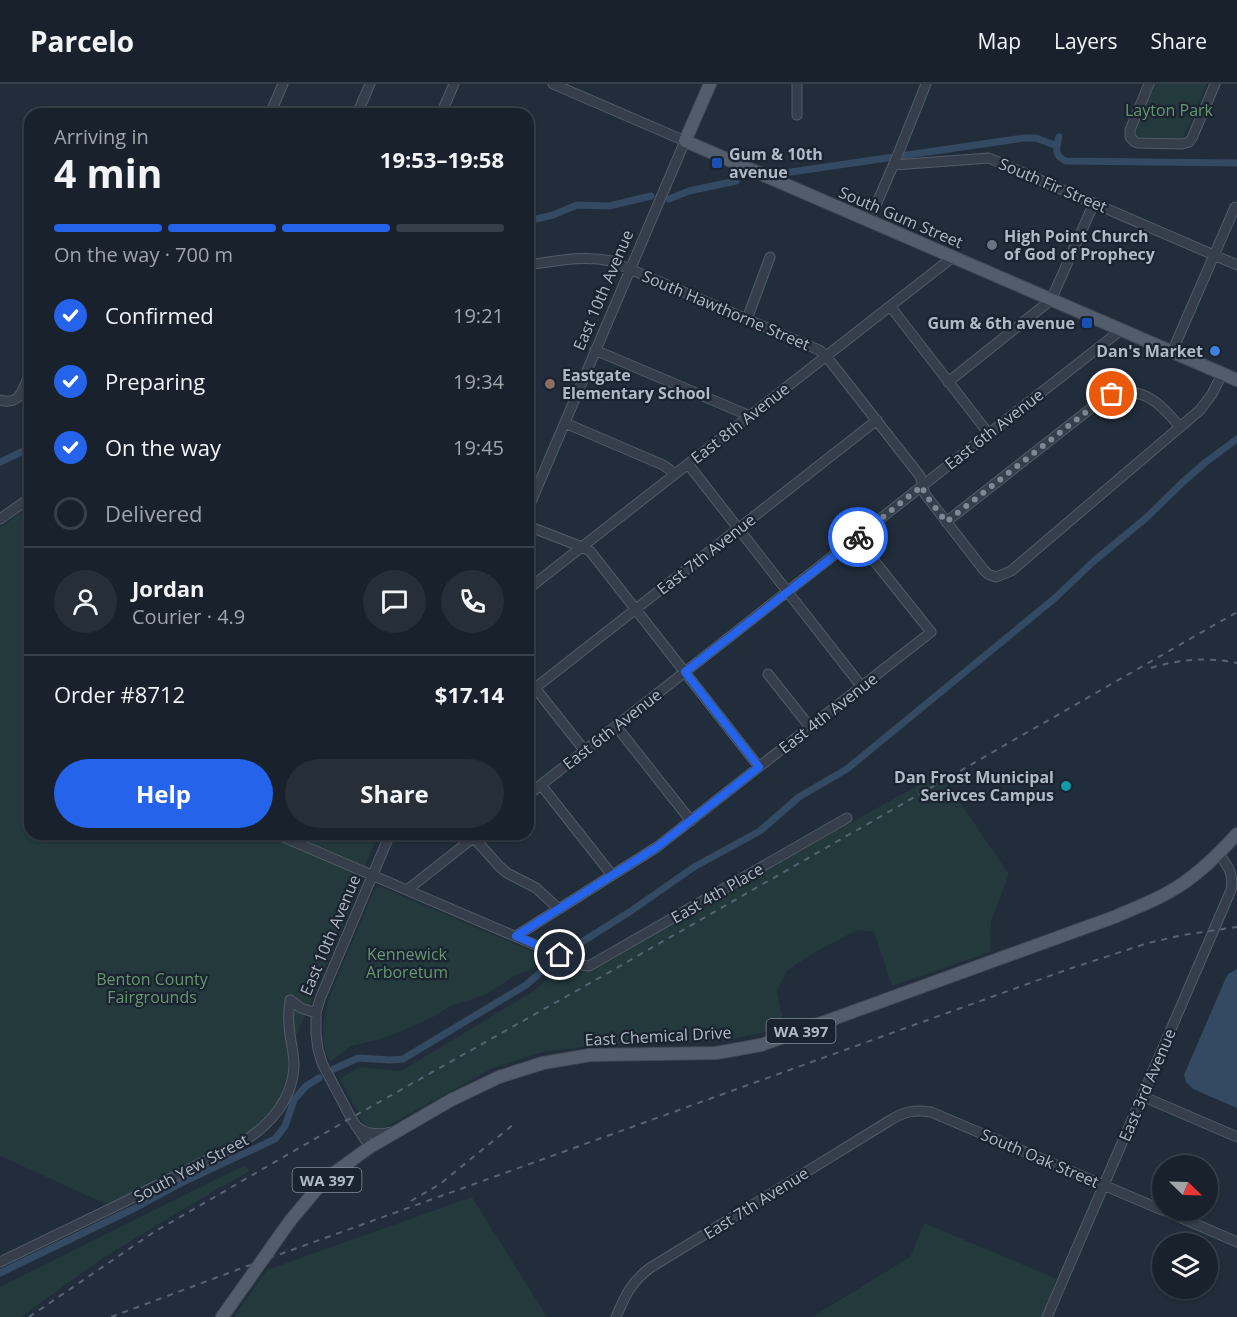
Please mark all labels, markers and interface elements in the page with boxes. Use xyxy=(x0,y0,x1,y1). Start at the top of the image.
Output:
text: Parcelo xyxy=(30,22,134,60)
text: Map xyxy=(978,27,1021,55)
text: Layers xyxy=(1054,27,1118,55)
text: Share xyxy=(1151,27,1207,55)
park label: Layton Park xyxy=(1125,99,1214,121)
text: Arriving in xyxy=(54,123,149,150)
place label: Gum & 10th avenue xyxy=(729,143,823,183)
text: 19:53–19:58 xyxy=(380,144,504,174)
text: 4 min xyxy=(54,146,162,199)
street label: South Fir Street xyxy=(996,152,1111,218)
marker: Gum & 10th avenue xyxy=(710,156,724,170)
street label: South Gum Street xyxy=(835,181,967,253)
place label: High Point Church of God of Prophecy xyxy=(1004,225,1156,265)
street label: East 10th Avenue xyxy=(568,226,638,354)
marker: High Point Church of God of Prophecy xyxy=(985,238,999,252)
text: On the way · 700 m xyxy=(54,241,233,268)
street label: South Hawthorne Street xyxy=(639,265,814,355)
icon: check xyxy=(54,299,87,332)
text: Confirmed xyxy=(105,300,214,330)
text: 19:21 xyxy=(453,302,504,329)
place label: Gum & 6th avenue xyxy=(927,312,1075,334)
marker: Gum & 6th avenue xyxy=(1080,316,1094,330)
place label: Dan's Market xyxy=(1096,340,1203,362)
marker: Dan's Market xyxy=(1208,344,1222,358)
place label: Eastgate Elementary School xyxy=(562,364,710,404)
icon: check xyxy=(54,365,87,398)
text: Preparing xyxy=(105,366,205,396)
text: 19:34 xyxy=(453,368,504,395)
pin xyxy=(1086,368,1137,419)
marker: Eastgate Elementary School xyxy=(543,377,557,391)
street label: East 8th Avenue xyxy=(686,377,794,469)
icon: bag xyxy=(1095,377,1128,410)
street label: East 6th Avenue xyxy=(940,383,1048,475)
icon: check xyxy=(54,431,87,464)
text: On the way xyxy=(105,432,221,462)
text: 19:45 xyxy=(453,434,504,461)
text: Delivered xyxy=(105,498,203,528)
courier xyxy=(828,507,888,567)
street label: East 7th Avenue xyxy=(652,508,760,600)
icon: bike xyxy=(842,521,875,554)
button: person xyxy=(54,570,117,633)
button: chat xyxy=(363,570,426,633)
button: phone xyxy=(441,570,504,633)
text: Jordan xyxy=(132,573,205,603)
text: Courier · 4.9 xyxy=(132,603,245,630)
street label: East 4th Avenue xyxy=(774,667,882,759)
text: Order #8712 xyxy=(54,679,185,709)
text: $17.14 xyxy=(435,679,504,709)
street label: East 6th Avenue xyxy=(558,683,666,775)
button: Help xyxy=(54,759,273,828)
button: Share xyxy=(285,759,504,828)
place label: Dan Frost Municipal Serivces Campus xyxy=(894,766,1054,806)
marker: Dan Frost Municipal Serivces Campus xyxy=(1059,779,1073,793)
street label: East 4th Place xyxy=(667,858,767,928)
street label: East 10th Avenue xyxy=(295,871,365,999)
pin xyxy=(534,929,585,980)
icon: home xyxy=(543,938,576,971)
park label: Kennewick Arboretum xyxy=(366,943,448,983)
park label: Benton County Fairgrounds xyxy=(96,968,209,1008)
road number: WA 397 xyxy=(766,1019,836,1043)
street label: East Chemical Drive xyxy=(584,1021,732,1051)
street label: East 3rd Avenue xyxy=(1113,1025,1181,1145)
street label: South Oak Street xyxy=(977,1123,1103,1193)
street label: South Yew Street xyxy=(130,1128,253,1208)
north arrow xyxy=(1152,1155,1218,1221)
map controls xyxy=(1152,1155,1218,1299)
street label: East 7th Avenue xyxy=(699,1162,813,1244)
road number: WA 397 xyxy=(292,1168,362,1192)
button: layers xyxy=(1152,1233,1218,1299)

